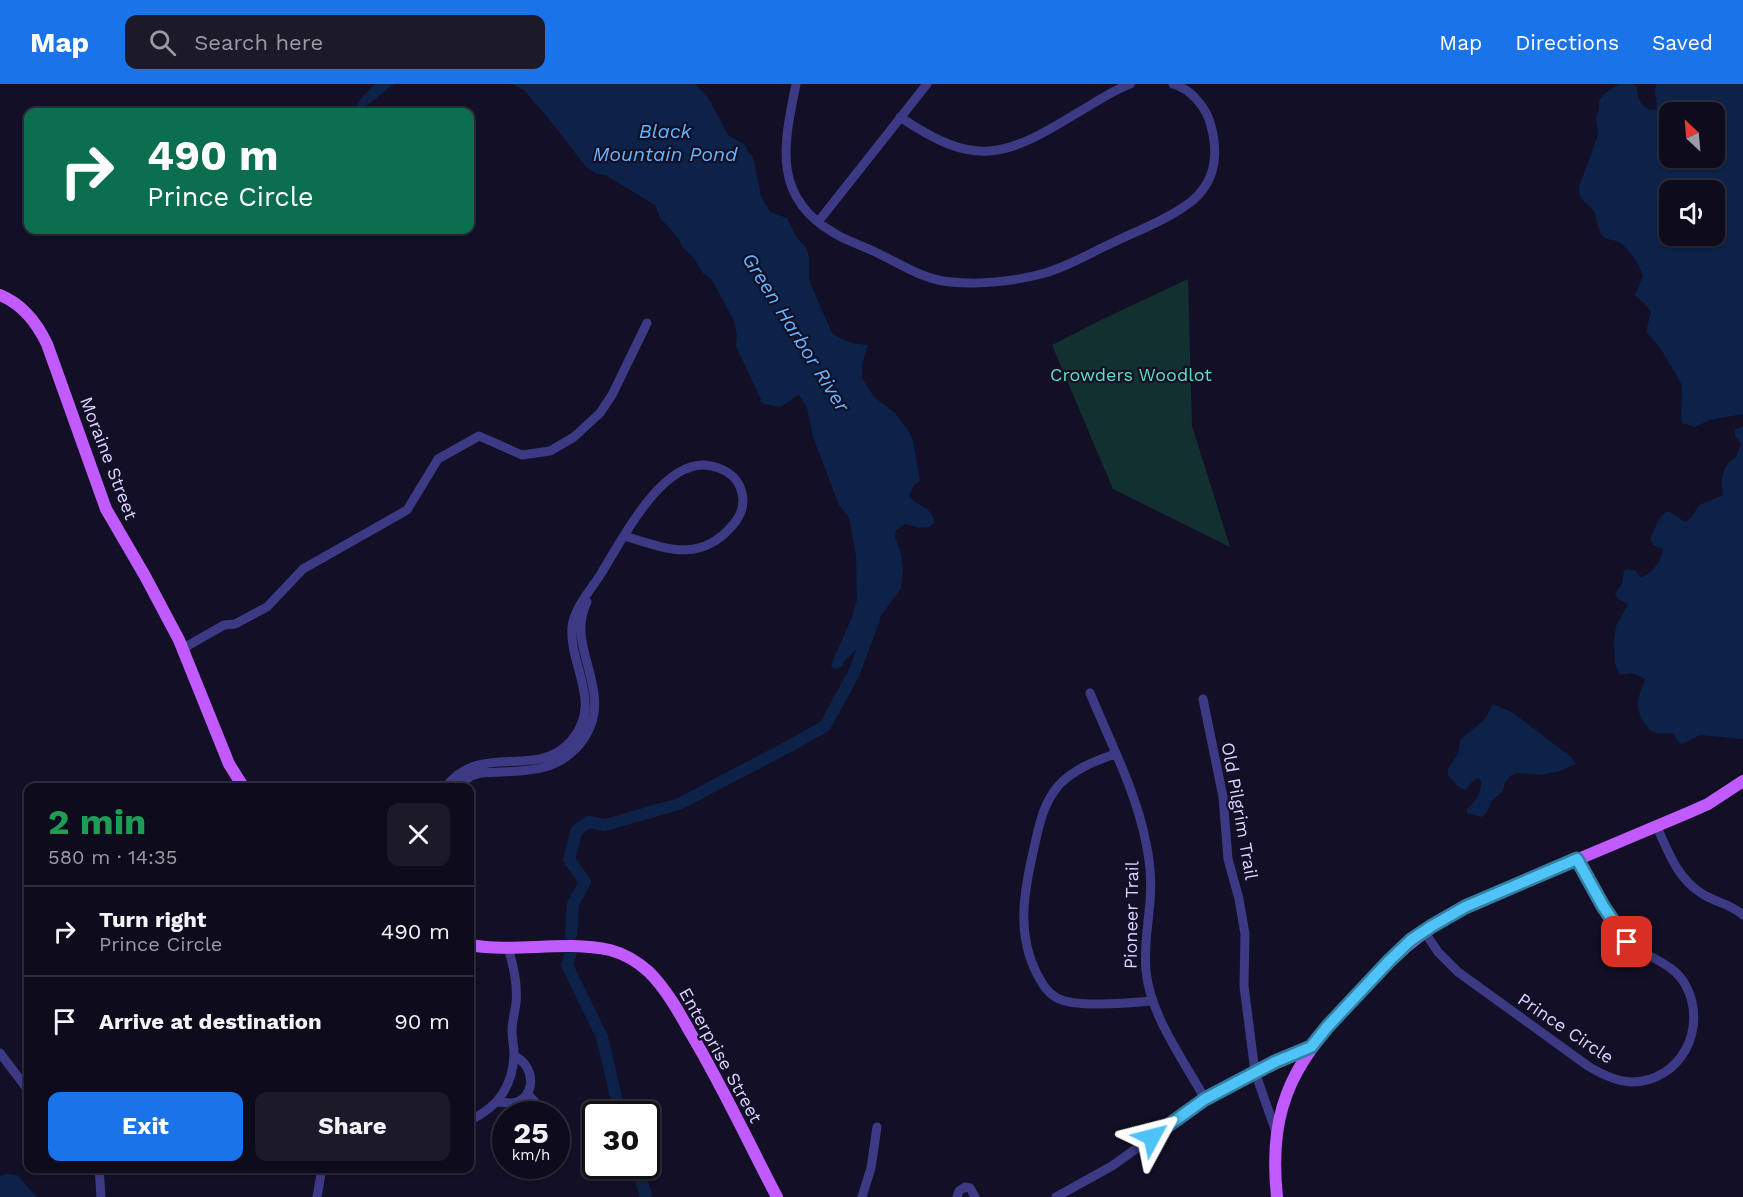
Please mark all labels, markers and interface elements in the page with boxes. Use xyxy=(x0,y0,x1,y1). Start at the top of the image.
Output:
search box xyxy=(125,15,545,69)
text: Map xyxy=(30,26,89,59)
icon: search xyxy=(146,26,179,59)
text: Search here xyxy=(194,30,323,55)
text: Map xyxy=(1439,30,1482,55)
text: Directions xyxy=(1515,30,1619,55)
text: Saved xyxy=(1652,30,1713,55)
north arrow xyxy=(1659,102,1725,168)
map controls xyxy=(1659,102,1725,246)
water label: Black Mountain Pond xyxy=(593,119,738,166)
text: 490 m xyxy=(147,131,279,180)
icon: right xyxy=(48,132,126,210)
button: sound xyxy=(1659,180,1725,246)
text: Prince Circle xyxy=(147,181,314,213)
water label: Green Harbor River xyxy=(737,248,855,417)
park label: Crowders Woodlot xyxy=(1050,364,1212,385)
street label: Moraine Street xyxy=(76,394,142,523)
street label: Old Pilgrim Trail xyxy=(1218,741,1263,882)
text: 2 min xyxy=(48,801,146,843)
button: close xyxy=(387,803,450,866)
text: 580 m · 14:35 xyxy=(48,845,177,869)
street label: Pioneer Trail xyxy=(1120,860,1142,969)
text: Turn right xyxy=(99,907,206,932)
icon: right xyxy=(48,915,81,948)
pin xyxy=(1601,916,1652,967)
text: 490 m xyxy=(381,919,450,944)
icon: arrive xyxy=(1610,925,1643,958)
text: Prince Circle xyxy=(99,932,222,956)
street label: Enterprise Street xyxy=(675,984,767,1127)
street label: Prince Circle xyxy=(1514,988,1618,1068)
icon: arrive xyxy=(48,1005,81,1038)
text: Arrive at destination xyxy=(99,1009,322,1034)
text: 90 m xyxy=(394,1009,450,1034)
button: Exit xyxy=(48,1092,243,1161)
button: Share xyxy=(255,1092,450,1161)
speed limit sign: 30 xyxy=(582,1101,660,1179)
position arrow xyxy=(1120,1105,1184,1169)
text: 25 xyxy=(513,1115,549,1150)
text: km/h xyxy=(512,1146,550,1164)

